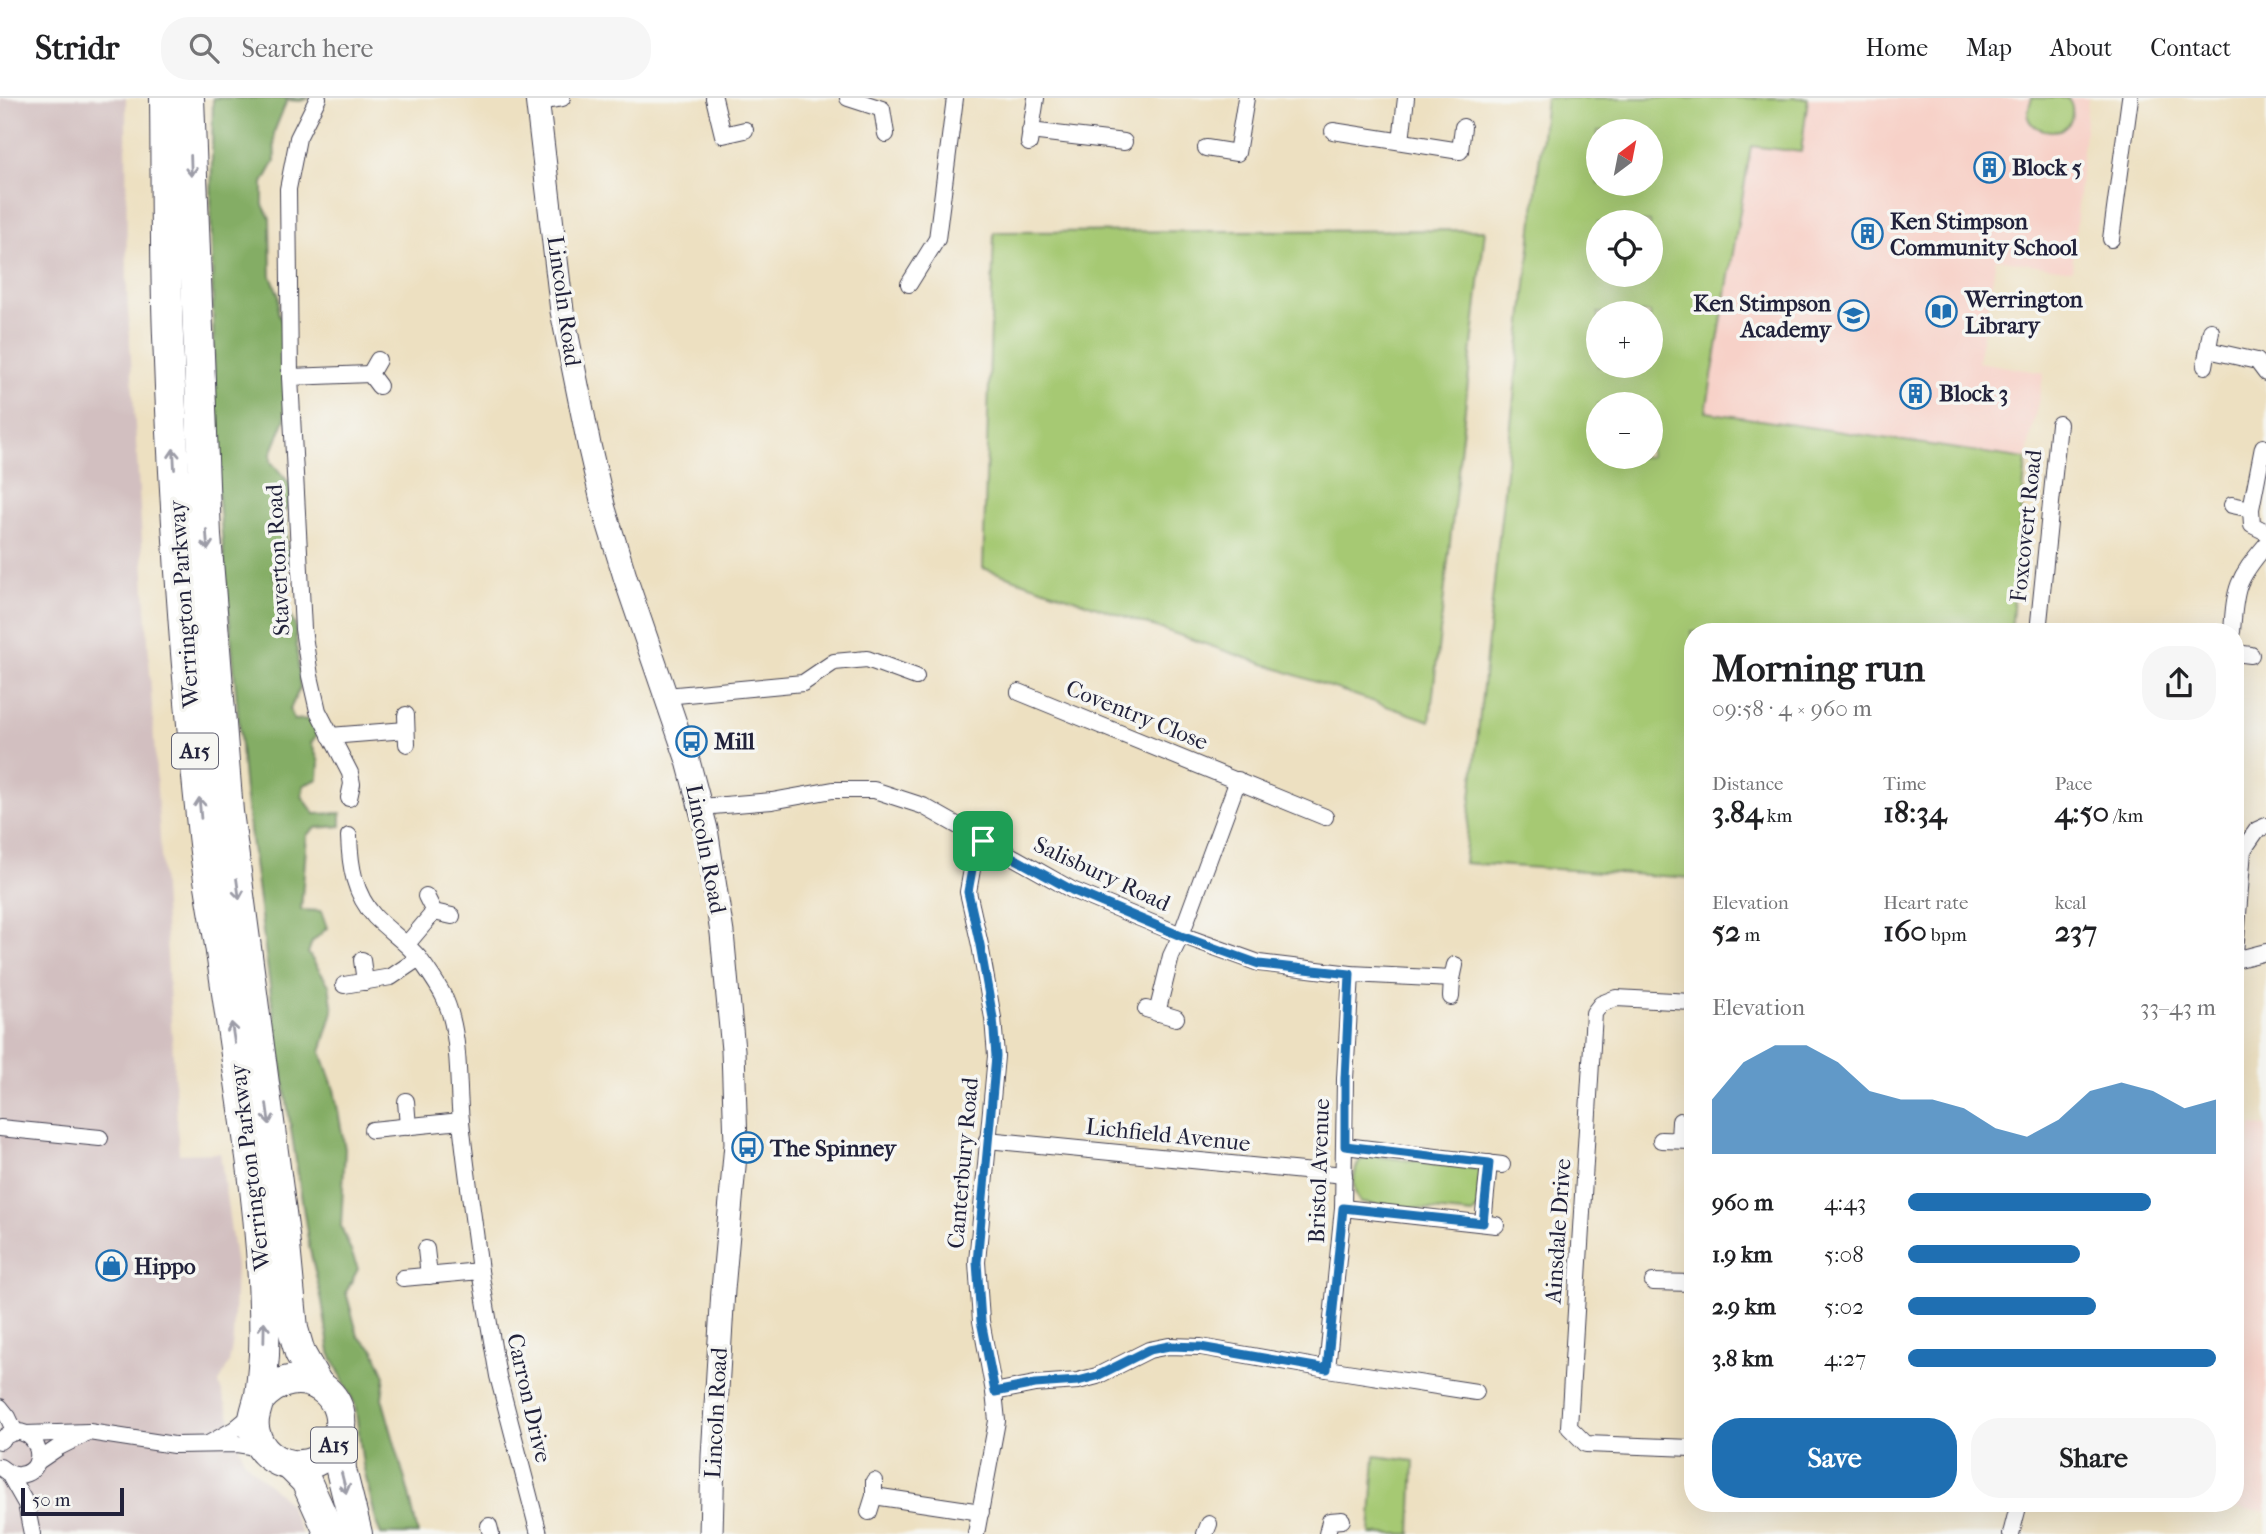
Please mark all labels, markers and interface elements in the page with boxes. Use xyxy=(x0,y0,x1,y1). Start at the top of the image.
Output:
search box xyxy=(161,17,651,80)
text: Stridr xyxy=(35,29,119,68)
icon: search xyxy=(185,29,223,67)
text: Search here xyxy=(241,33,373,64)
text: Home xyxy=(1866,34,1928,62)
text: Map xyxy=(1966,34,2012,62)
text: About xyxy=(2050,34,2112,62)
text: Contact xyxy=(2150,34,2231,62)
north arrow xyxy=(1586,119,1662,196)
map controls xyxy=(1586,119,1663,469)
building icon: Block 5 xyxy=(1972,150,2006,184)
one-way arrow xyxy=(185,154,198,177)
place label: Block 5 xyxy=(2012,154,2082,181)
place label: Ken Stimpson Community School xyxy=(1890,208,2078,261)
button: locate xyxy=(1586,210,1663,287)
building icon: Ken Stimpson Community School xyxy=(1850,217,1884,251)
street label: Lincoln Road xyxy=(541,234,587,368)
place label: Werrington Library xyxy=(1964,286,2083,339)
place label: Ken Stimpson Academy xyxy=(1693,290,1833,343)
library icon: Werrington Library xyxy=(1925,295,1959,329)
school or university icon: Ken Stimpson Academy xyxy=(1837,299,1871,333)
button: + xyxy=(1586,301,1663,378)
building icon: Block 3 xyxy=(1899,376,1933,410)
place label: Block 3 xyxy=(1939,380,2008,407)
button: − xyxy=(1586,392,1663,469)
one-way arrow xyxy=(168,448,181,471)
street label: Foxcovert Road xyxy=(2005,448,2047,604)
street label: Staverton Road xyxy=(261,483,295,637)
street label: Werrington Parkway xyxy=(163,499,205,710)
one-way arrow xyxy=(201,529,214,551)
text: Morning run xyxy=(1712,646,1925,691)
button: share xyxy=(2142,646,2216,720)
street label: Coventry Close xyxy=(1062,674,1212,756)
text: 09:58 · 4 × 960 m xyxy=(1712,695,1872,722)
bus stop icon: Mill xyxy=(674,724,708,758)
place label: Mill xyxy=(714,728,755,755)
road number: A15 xyxy=(172,734,218,768)
text: Distance xyxy=(1712,773,1783,795)
text: Time xyxy=(1883,773,1927,795)
text: Pace xyxy=(2055,773,2093,795)
street label: Lincoln Road xyxy=(680,782,732,917)
text: 3.84 xyxy=(1712,795,1763,830)
text: 18:34 xyxy=(1883,795,1946,830)
text: 4:50 xyxy=(2055,795,2109,830)
one-way arrow xyxy=(193,797,206,820)
text: km xyxy=(1763,805,1792,827)
text: /km xyxy=(2109,805,2143,827)
pin xyxy=(953,811,1013,871)
icon: arrive xyxy=(964,822,1002,860)
street label: Salisbury Road xyxy=(1030,831,1175,918)
one-way arrow xyxy=(232,877,245,900)
text: Elevation xyxy=(1712,892,1789,914)
text: Heart rate xyxy=(1883,892,1968,914)
text: kcal xyxy=(2055,892,2087,914)
text: 52 xyxy=(1712,914,1740,949)
text: 160 xyxy=(1883,914,1927,949)
text: 237 xyxy=(2055,914,2097,949)
text: m xyxy=(1740,924,1760,946)
text: bpm xyxy=(1927,924,1967,946)
text: Elevation xyxy=(1712,994,1805,1021)
text: 33–43 m xyxy=(2140,994,2216,1021)
one-way arrow xyxy=(226,1022,239,1045)
street label: Werrington Parkway xyxy=(224,1061,276,1273)
street label: Canterbury Road xyxy=(942,1076,984,1250)
street label: Bristol Avenue xyxy=(1303,1098,1335,1244)
one-way arrow xyxy=(261,1103,274,1125)
street label: Lichfield Avenue xyxy=(1084,1113,1252,1157)
bus stop icon: The Spinney xyxy=(730,1131,764,1165)
place label: The Spinney xyxy=(769,1135,898,1162)
street label: Ainsdale Drive xyxy=(1539,1158,1577,1305)
text: 960 m xyxy=(1712,1189,1773,1216)
text: 4:43 xyxy=(1824,1189,1866,1216)
text: 1.9 km xyxy=(1712,1241,1772,1268)
text: 5:08 xyxy=(1824,1241,1864,1268)
shop icon: Hippo xyxy=(94,1249,128,1283)
place label: Hippo xyxy=(134,1253,196,1280)
text: 2.9 km xyxy=(1712,1293,1776,1320)
text: 5:02 xyxy=(1824,1293,1864,1320)
one-way arrow xyxy=(257,1321,271,1344)
street label: Carron Drive xyxy=(501,1331,557,1465)
text: 3.8 km xyxy=(1712,1345,1773,1372)
text: 4:27 xyxy=(1824,1345,1866,1372)
street label: Lincoln Road xyxy=(699,1346,733,1479)
button: Save xyxy=(1712,1418,1957,1498)
button: Share xyxy=(1971,1418,2216,1498)
road number: A15 xyxy=(311,1428,357,1462)
one-way arrow xyxy=(338,1472,351,1494)
scale bar xyxy=(21,1485,124,1517)
text: 50 m xyxy=(32,1489,71,1511)

